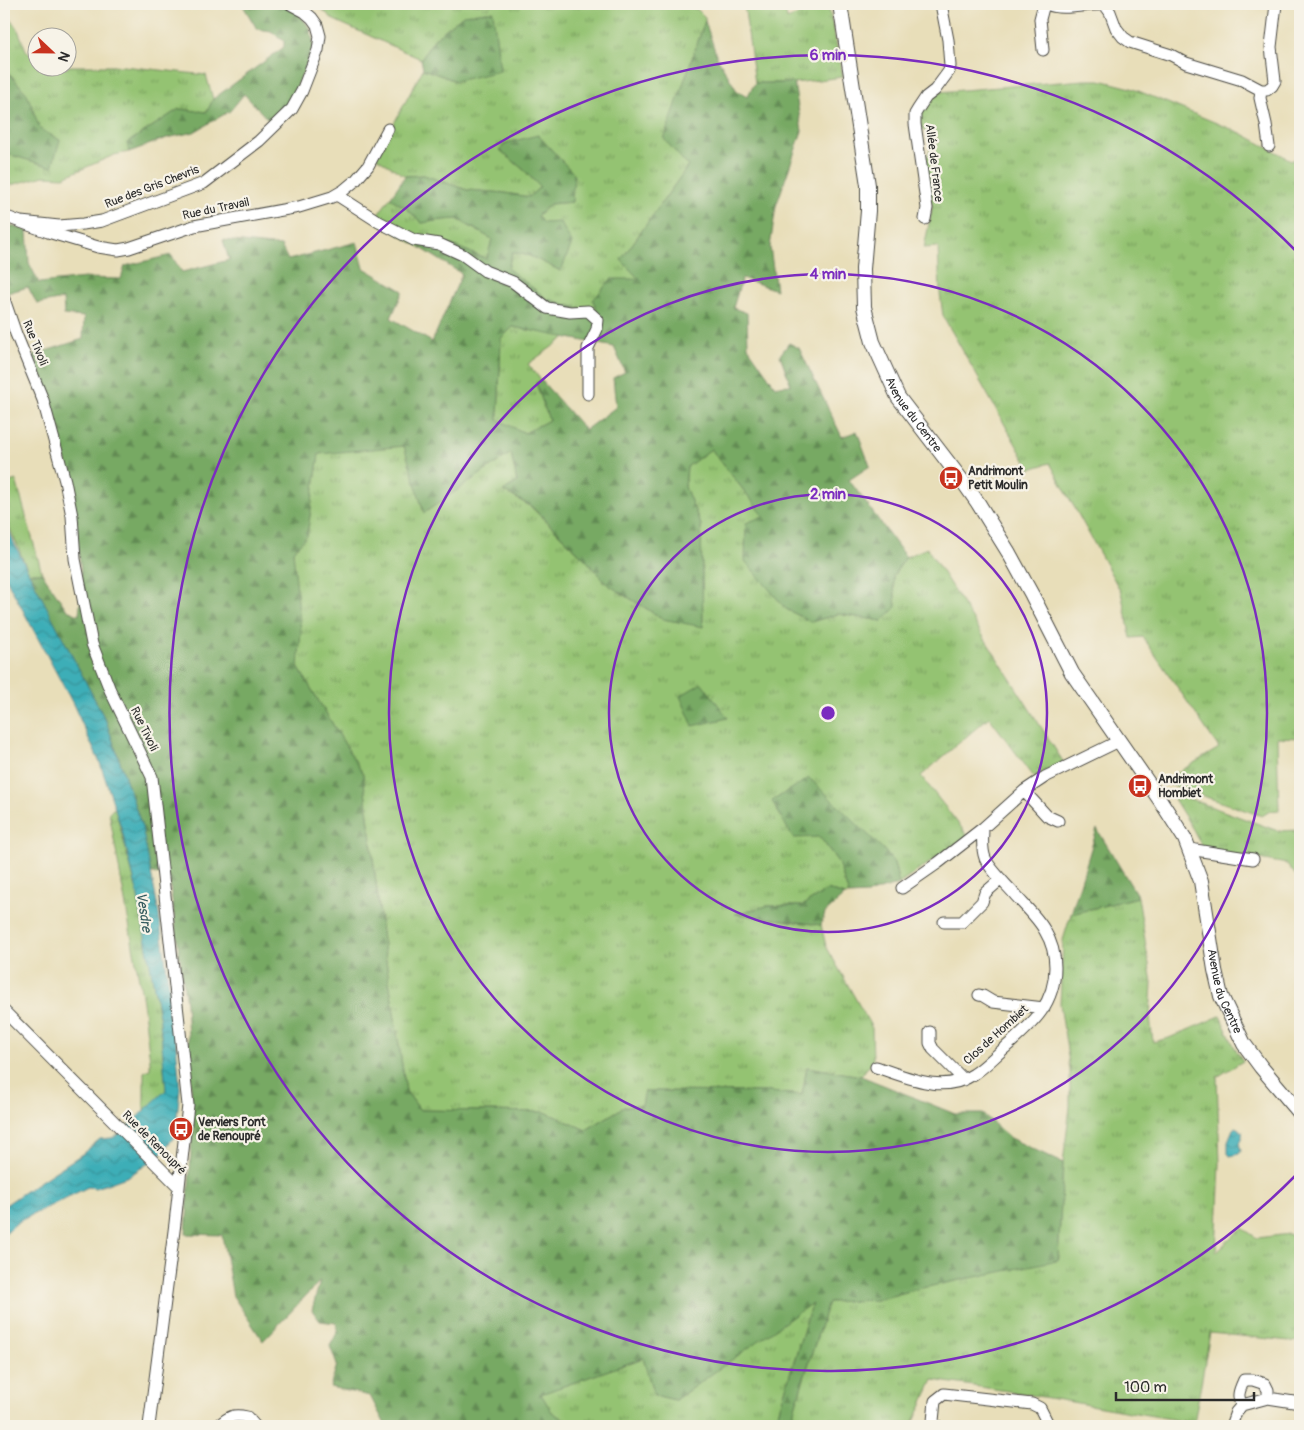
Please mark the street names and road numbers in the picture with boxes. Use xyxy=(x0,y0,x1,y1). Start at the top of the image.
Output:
street label: Allée de France xyxy=(922,123,946,203)
street label: Rue des Gris Chevris xyxy=(103,162,202,212)
street label: Rue du Travail xyxy=(181,195,251,223)
street label: Rue Tivoli xyxy=(19,318,51,368)
street label: Avenue du Centre xyxy=(882,375,945,455)
street label: Rue Tivoli xyxy=(127,704,161,754)
street label: Avenue du Centre xyxy=(1204,948,1245,1036)
street label: Clos de Hombiet xyxy=(960,1002,1032,1068)
street label: Rue de Renoupré xyxy=(119,1108,189,1178)

